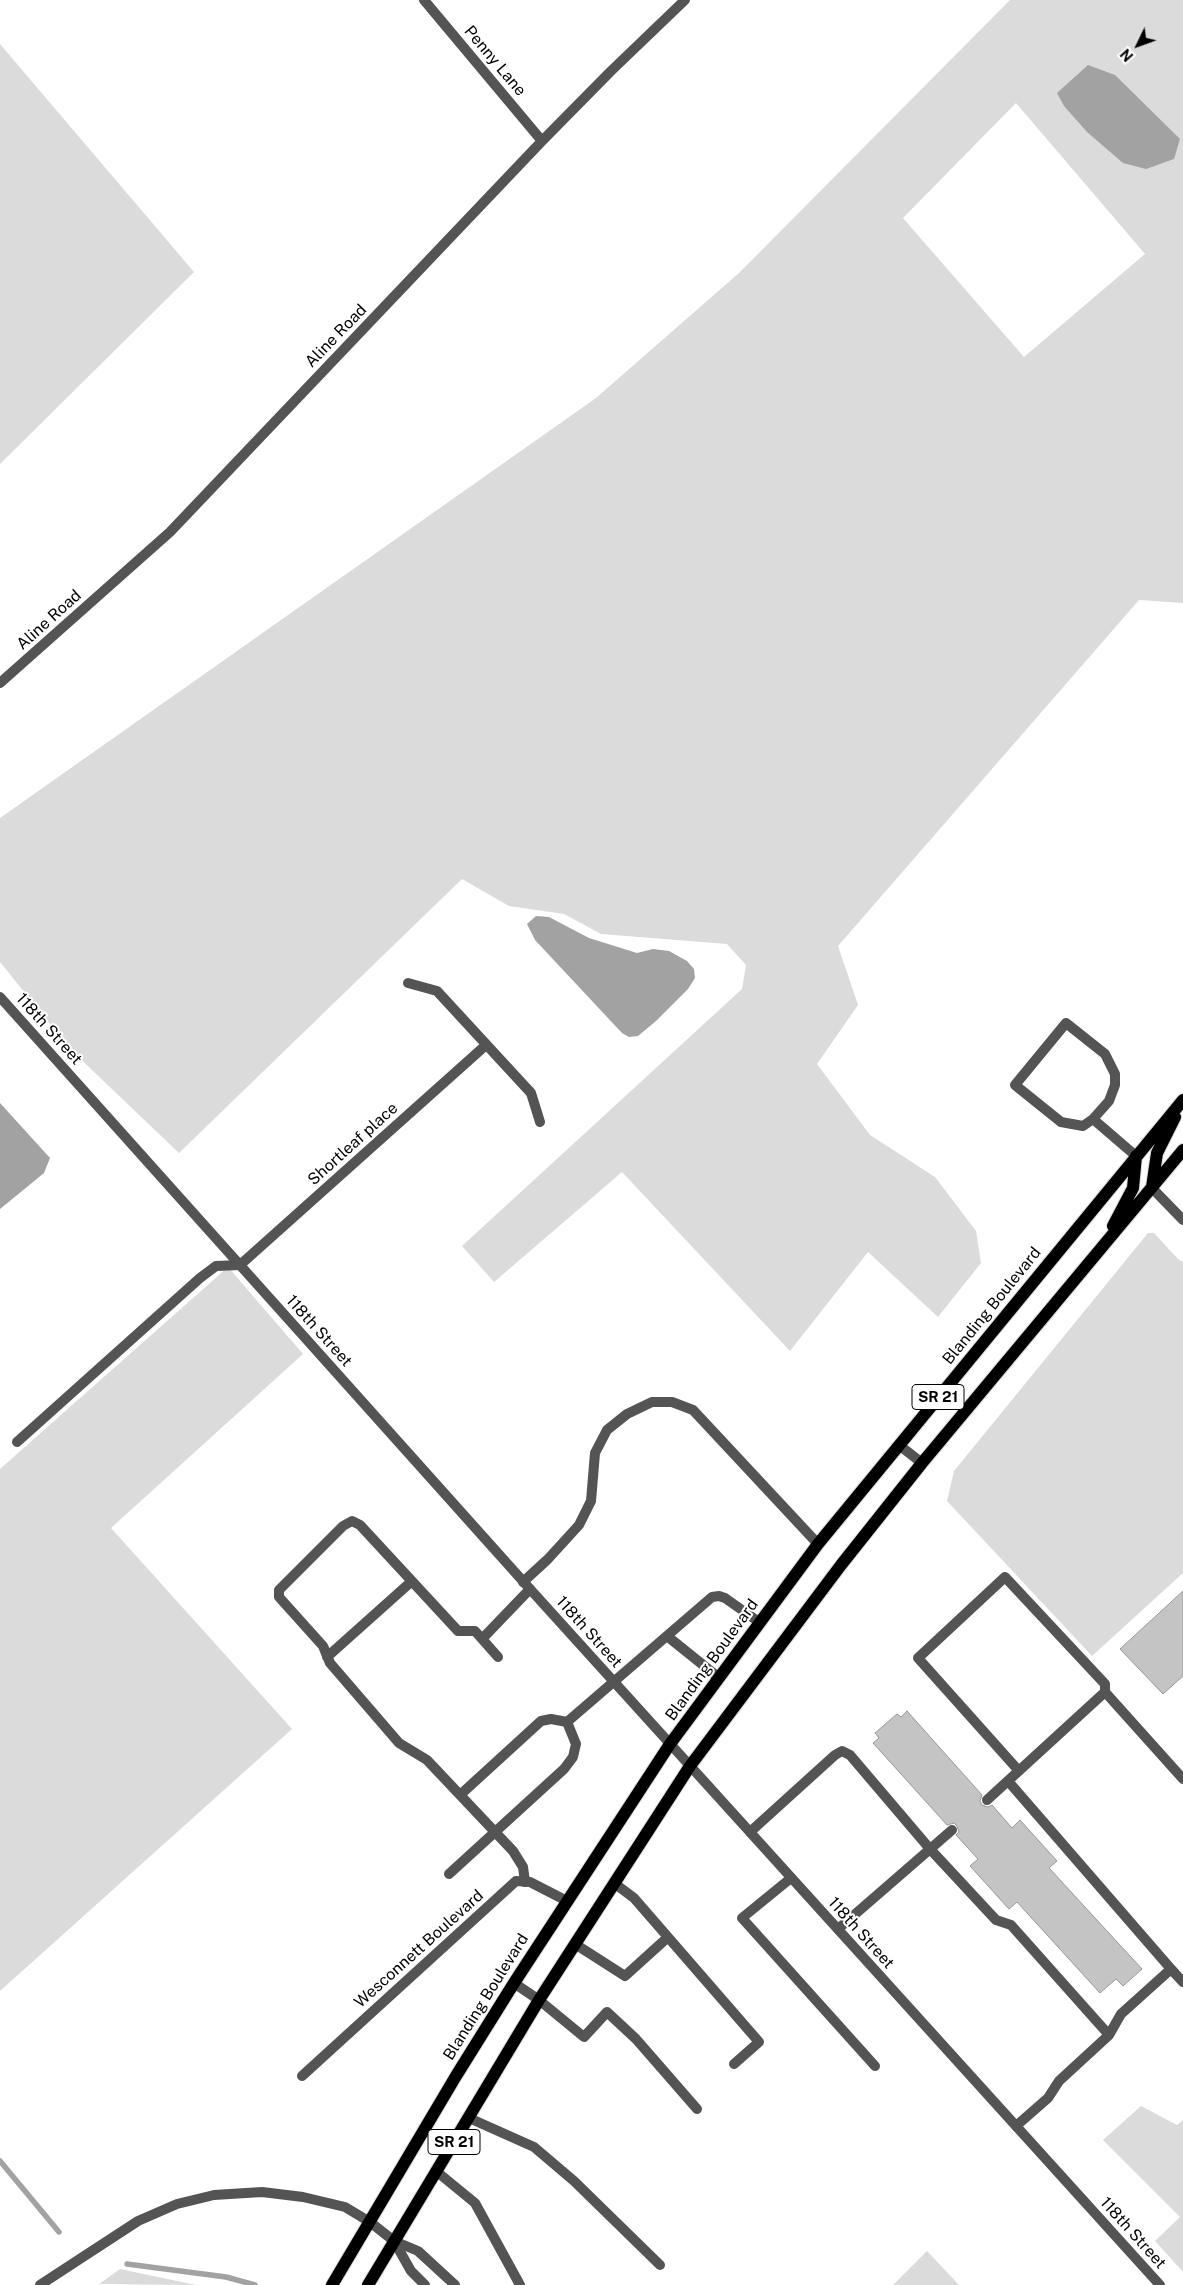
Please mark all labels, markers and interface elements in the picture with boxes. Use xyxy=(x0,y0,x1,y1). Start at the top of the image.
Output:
north arrow xyxy=(1113,20,1163,70)
street label: Penny Lane xyxy=(460,22,530,100)
text: N xyxy=(1117,46,1136,64)
street label: Aline Road xyxy=(301,300,371,372)
street label: Aline Road xyxy=(13,586,85,654)
street label: 118th Street xyxy=(12,989,86,1069)
street label: Shortleaf place xyxy=(304,1099,402,1189)
street label: Blanding Boulevard xyxy=(939,1243,1045,1369)
street label: 118th Street xyxy=(282,1291,356,1371)
road number: SR 21 xyxy=(912,1384,964,1410)
street label: 118th Street xyxy=(552,1592,626,1672)
street label: Blanding Boulevard xyxy=(662,1596,762,1724)
street label: Wesconnett Boulevard xyxy=(351,1886,487,2012)
street label: 118th Street xyxy=(824,1893,898,1973)
street label: Blanding Boulevard xyxy=(439,1930,533,2064)
road number: SR 21 xyxy=(428,2130,480,2154)
street label: 118th Street xyxy=(1096,2193,1170,2273)

